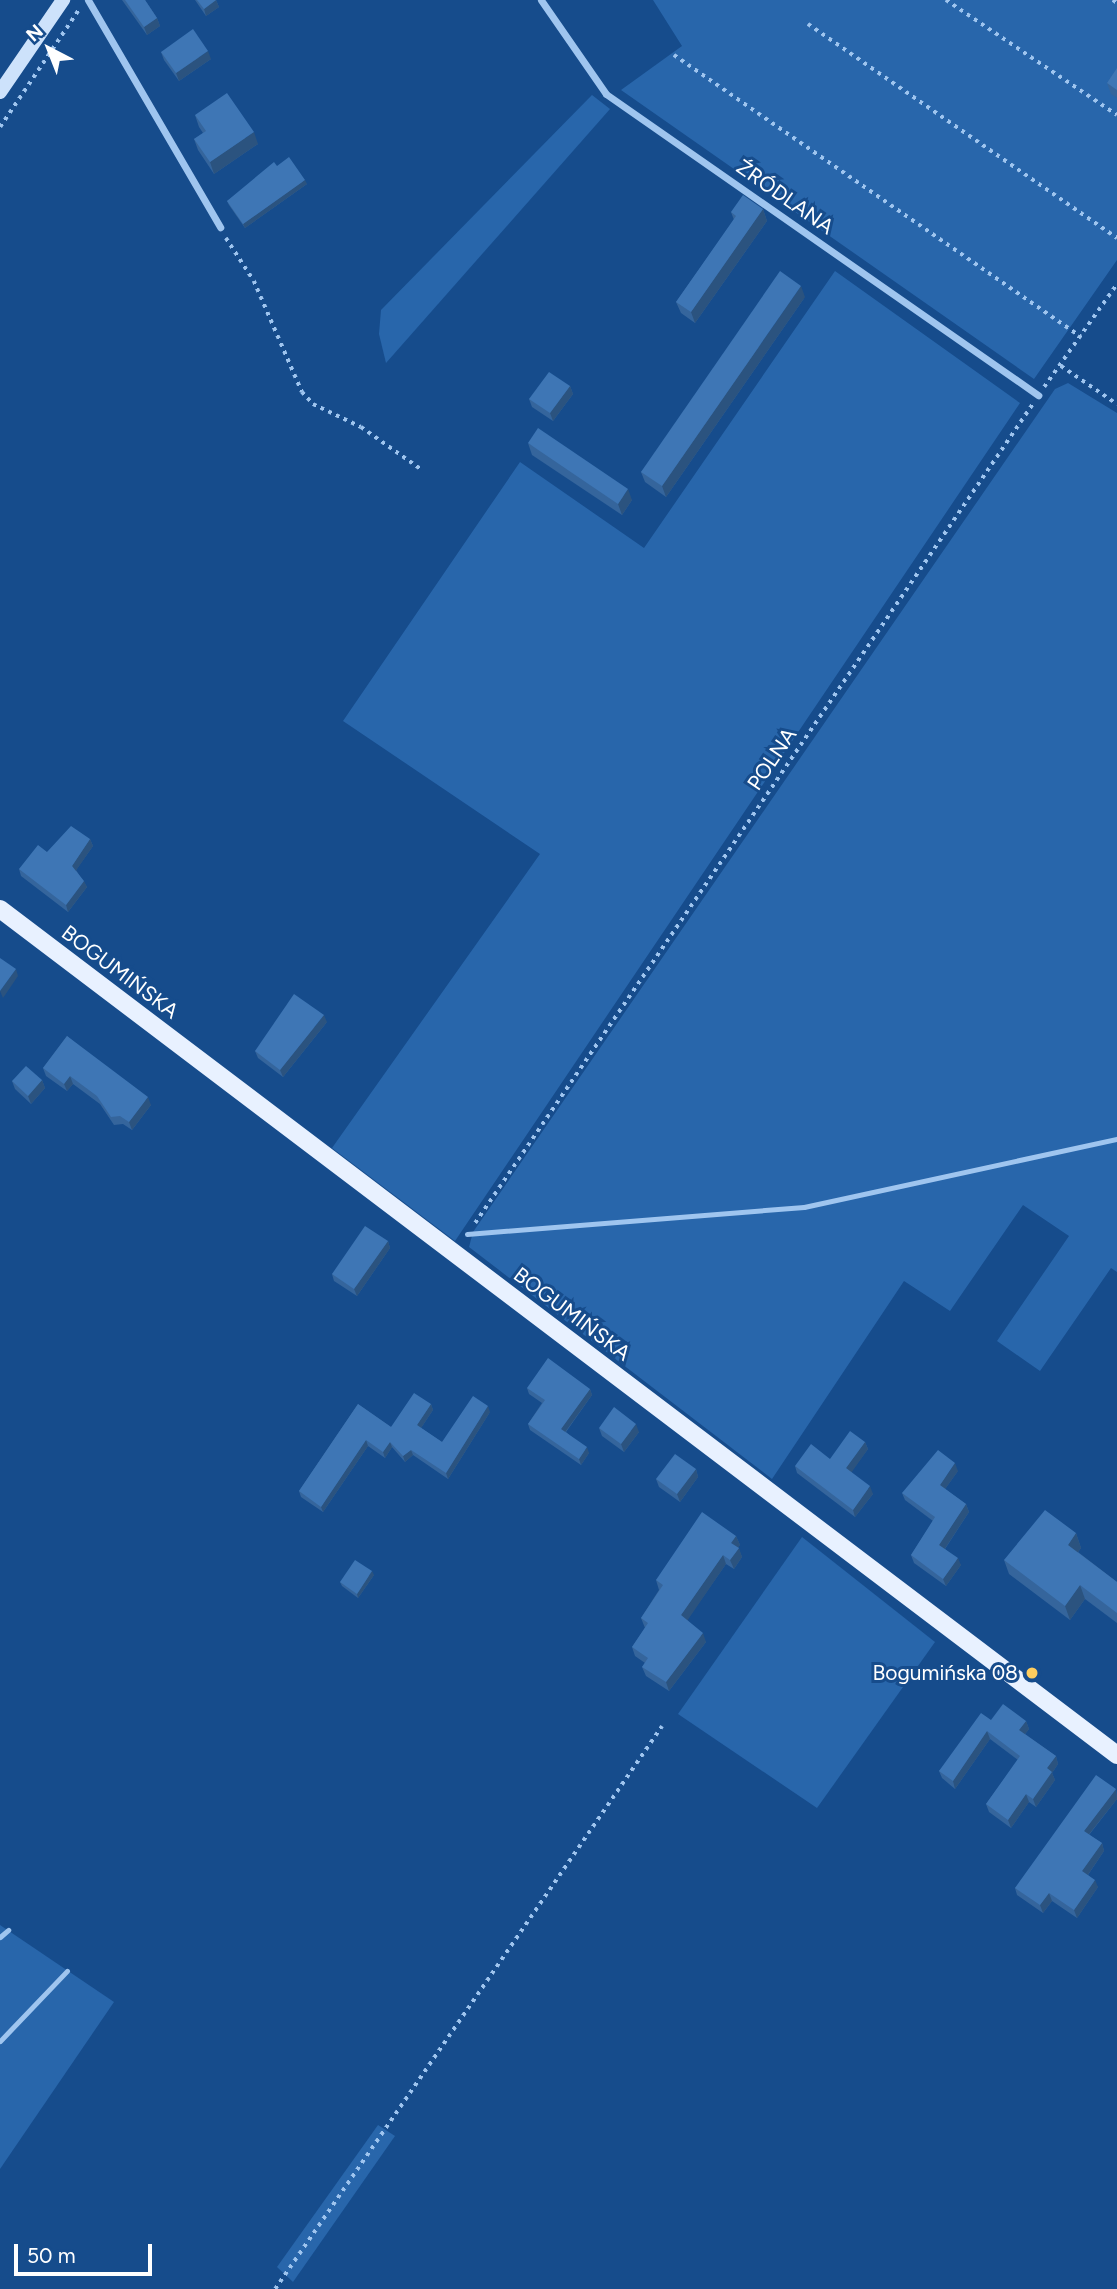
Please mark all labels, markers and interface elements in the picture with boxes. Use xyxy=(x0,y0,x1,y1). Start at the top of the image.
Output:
north arrow xyxy=(14,14,84,84)
text: N xyxy=(21,20,48,46)
street label: ŹRÓDLANA xyxy=(732,154,838,240)
street label: POLNA xyxy=(742,723,802,795)
street label: BOGUMIŃSKA xyxy=(57,920,183,1024)
street label: BOGUMIŃSKA xyxy=(509,1262,635,1366)
place label: Bogumińska 08 xyxy=(872,1660,1018,1686)
marker: Bogumińska 08 xyxy=(1024,1665,1040,1681)
scale bar xyxy=(18,2230,156,2274)
text: 50 m xyxy=(27,2243,76,2268)

